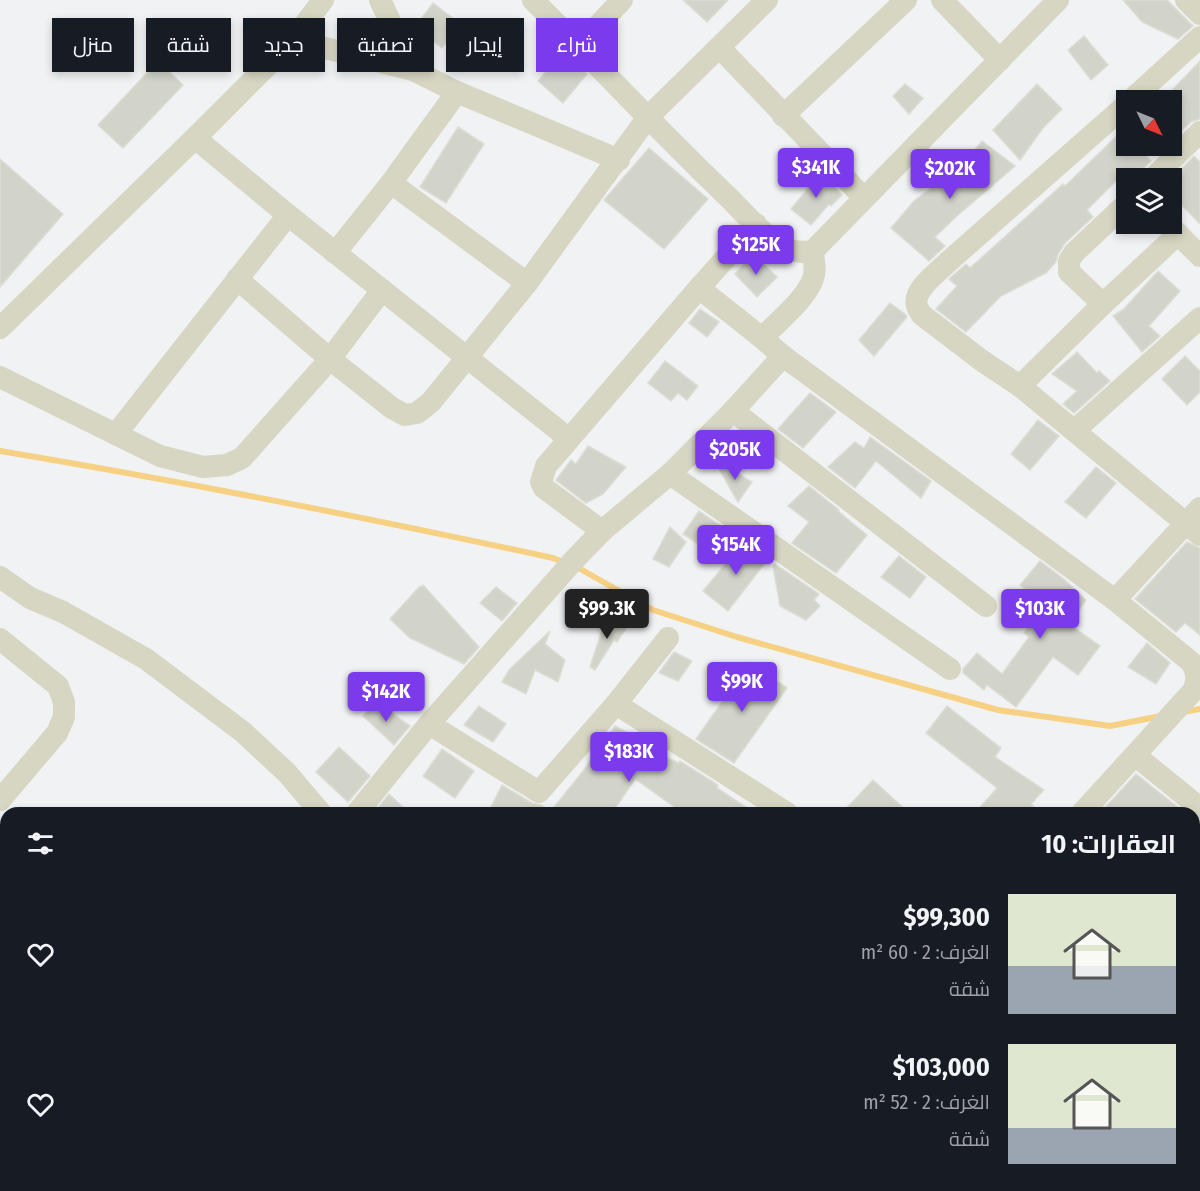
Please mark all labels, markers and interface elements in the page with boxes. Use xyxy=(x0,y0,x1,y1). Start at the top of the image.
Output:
chip: منزل xyxy=(52,18,134,72)
chip: شقة xyxy=(146,18,231,72)
chip: جديد xyxy=(243,18,325,72)
chip: تصفية xyxy=(337,18,434,72)
chip: إيجار xyxy=(446,18,524,72)
chip: شراء xyxy=(536,18,618,72)
north arrow xyxy=(1116,90,1182,156)
map controls xyxy=(1116,90,1182,234)
pin: $341K xyxy=(774,148,858,199)
pin: $202K xyxy=(908,149,992,200)
text: $341K xyxy=(792,155,840,179)
text: $202K xyxy=(925,156,975,180)
button: layers xyxy=(1116,168,1182,234)
pin: $125K xyxy=(714,225,798,276)
text: $125K xyxy=(732,232,780,256)
pin: $205K xyxy=(693,430,777,481)
text: $205K xyxy=(709,437,761,461)
pin: $154K xyxy=(694,525,778,576)
text: $154K xyxy=(711,532,761,556)
pin: $99.3K xyxy=(558,589,656,640)
pin: $103K xyxy=(998,589,1082,640)
text: $99.3K xyxy=(579,596,635,620)
text: $103K xyxy=(1015,596,1065,620)
pin: $99K xyxy=(706,662,778,713)
text: $99K xyxy=(721,669,763,693)
pin: $142K xyxy=(344,672,428,723)
text: $142K xyxy=(362,679,410,703)
pin: $183K xyxy=(587,732,671,783)
text: $183K xyxy=(604,739,654,763)
icon: filters xyxy=(24,827,57,860)
text: العقارات: 10 xyxy=(1041,829,1176,860)
text: $99,300 xyxy=(904,902,990,933)
icon: home xyxy=(1056,918,1128,990)
icon: heart xyxy=(24,938,57,971)
text: الغرف: 2 · 60 m² xyxy=(861,940,990,964)
text: شقة xyxy=(949,977,990,1001)
text: $103,000 xyxy=(893,1052,990,1083)
icon: home xyxy=(1056,1068,1128,1140)
icon: heart xyxy=(24,1088,57,1121)
text: الغرف: 2 · 52 m² xyxy=(863,1090,990,1114)
text: شقة xyxy=(949,1127,990,1151)

